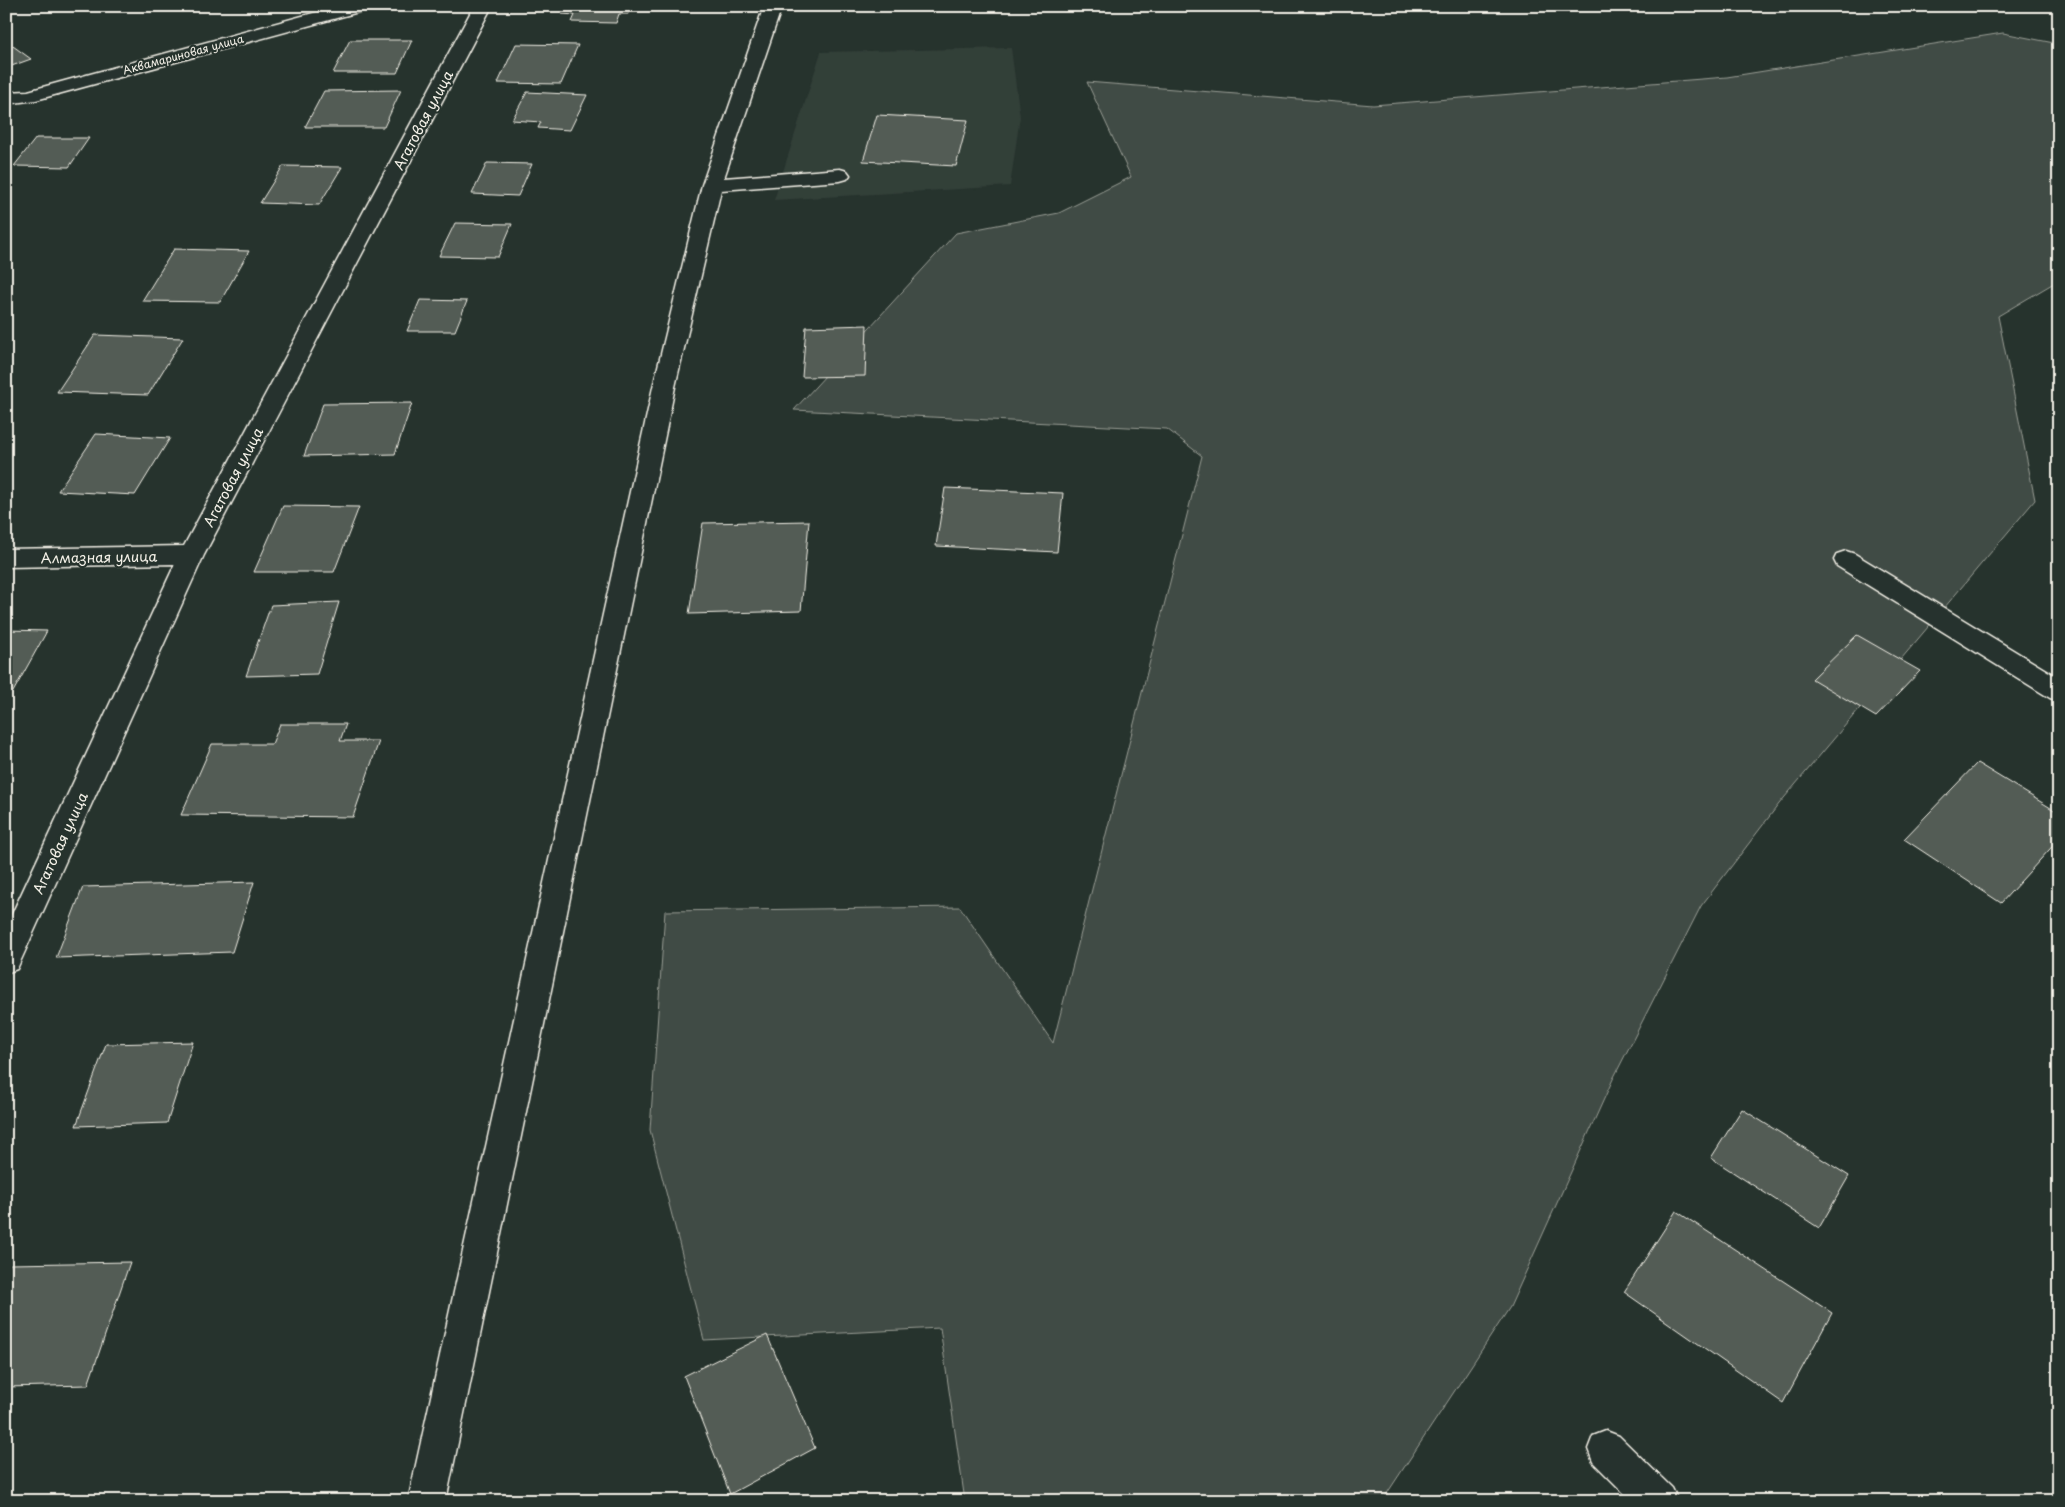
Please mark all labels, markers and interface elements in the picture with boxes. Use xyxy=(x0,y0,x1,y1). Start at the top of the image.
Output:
street label: Аквамариновая улица xyxy=(121,30,245,78)
street label: Агатовая улица xyxy=(388,66,458,174)
street label: Агатовая улица xyxy=(198,423,268,531)
street label: Алмазная улица xyxy=(41,545,158,569)
street label: Агатовая улица xyxy=(27,788,93,897)

